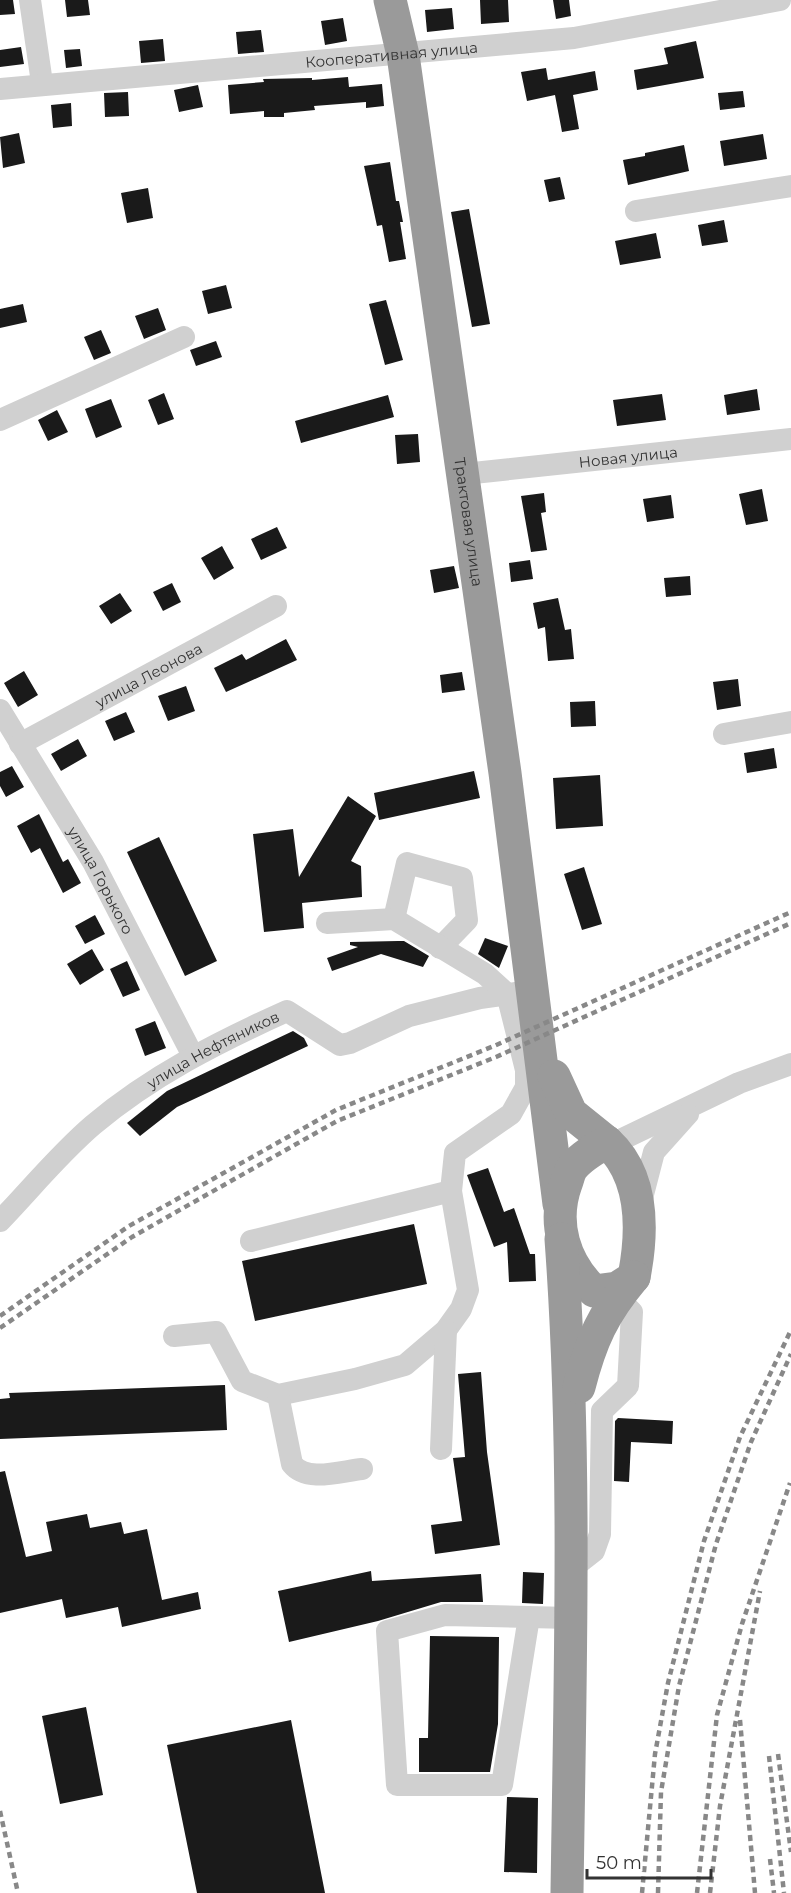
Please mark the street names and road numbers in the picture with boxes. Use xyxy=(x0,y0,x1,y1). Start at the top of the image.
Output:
street label: Кооперативная улица xyxy=(304,37,478,71)
street label: Новая улица xyxy=(578,442,679,471)
street label: Трактовая улица xyxy=(451,456,488,588)
street label: улица Леонова xyxy=(91,638,205,712)
street label: улица Горького xyxy=(63,822,138,937)
street label: улица Нефтяников xyxy=(142,1006,282,1093)

